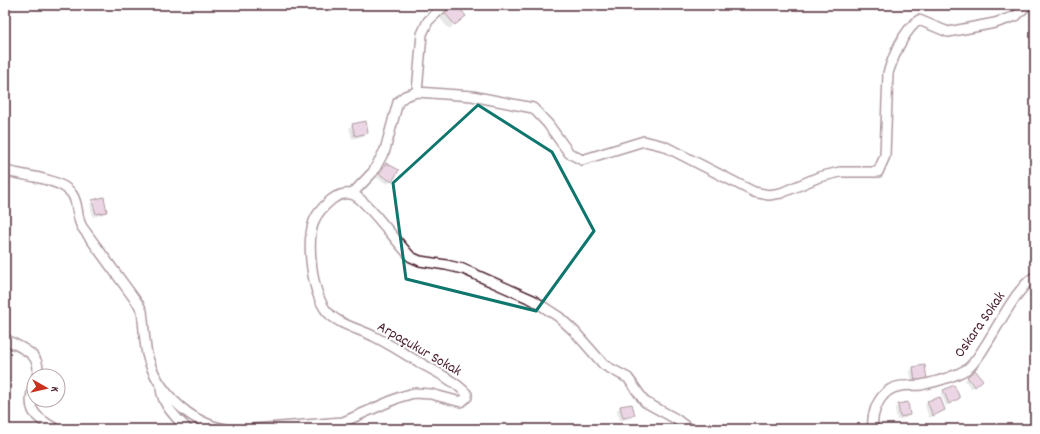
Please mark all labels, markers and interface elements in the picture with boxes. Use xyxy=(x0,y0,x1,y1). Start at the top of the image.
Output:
street label: Oskara Sokak xyxy=(950,287,1012,363)
street label: Arpaçukur Sokak xyxy=(373,317,465,383)
north arrow xyxy=(26,368,66,408)
text: K xyxy=(46,385,62,393)

